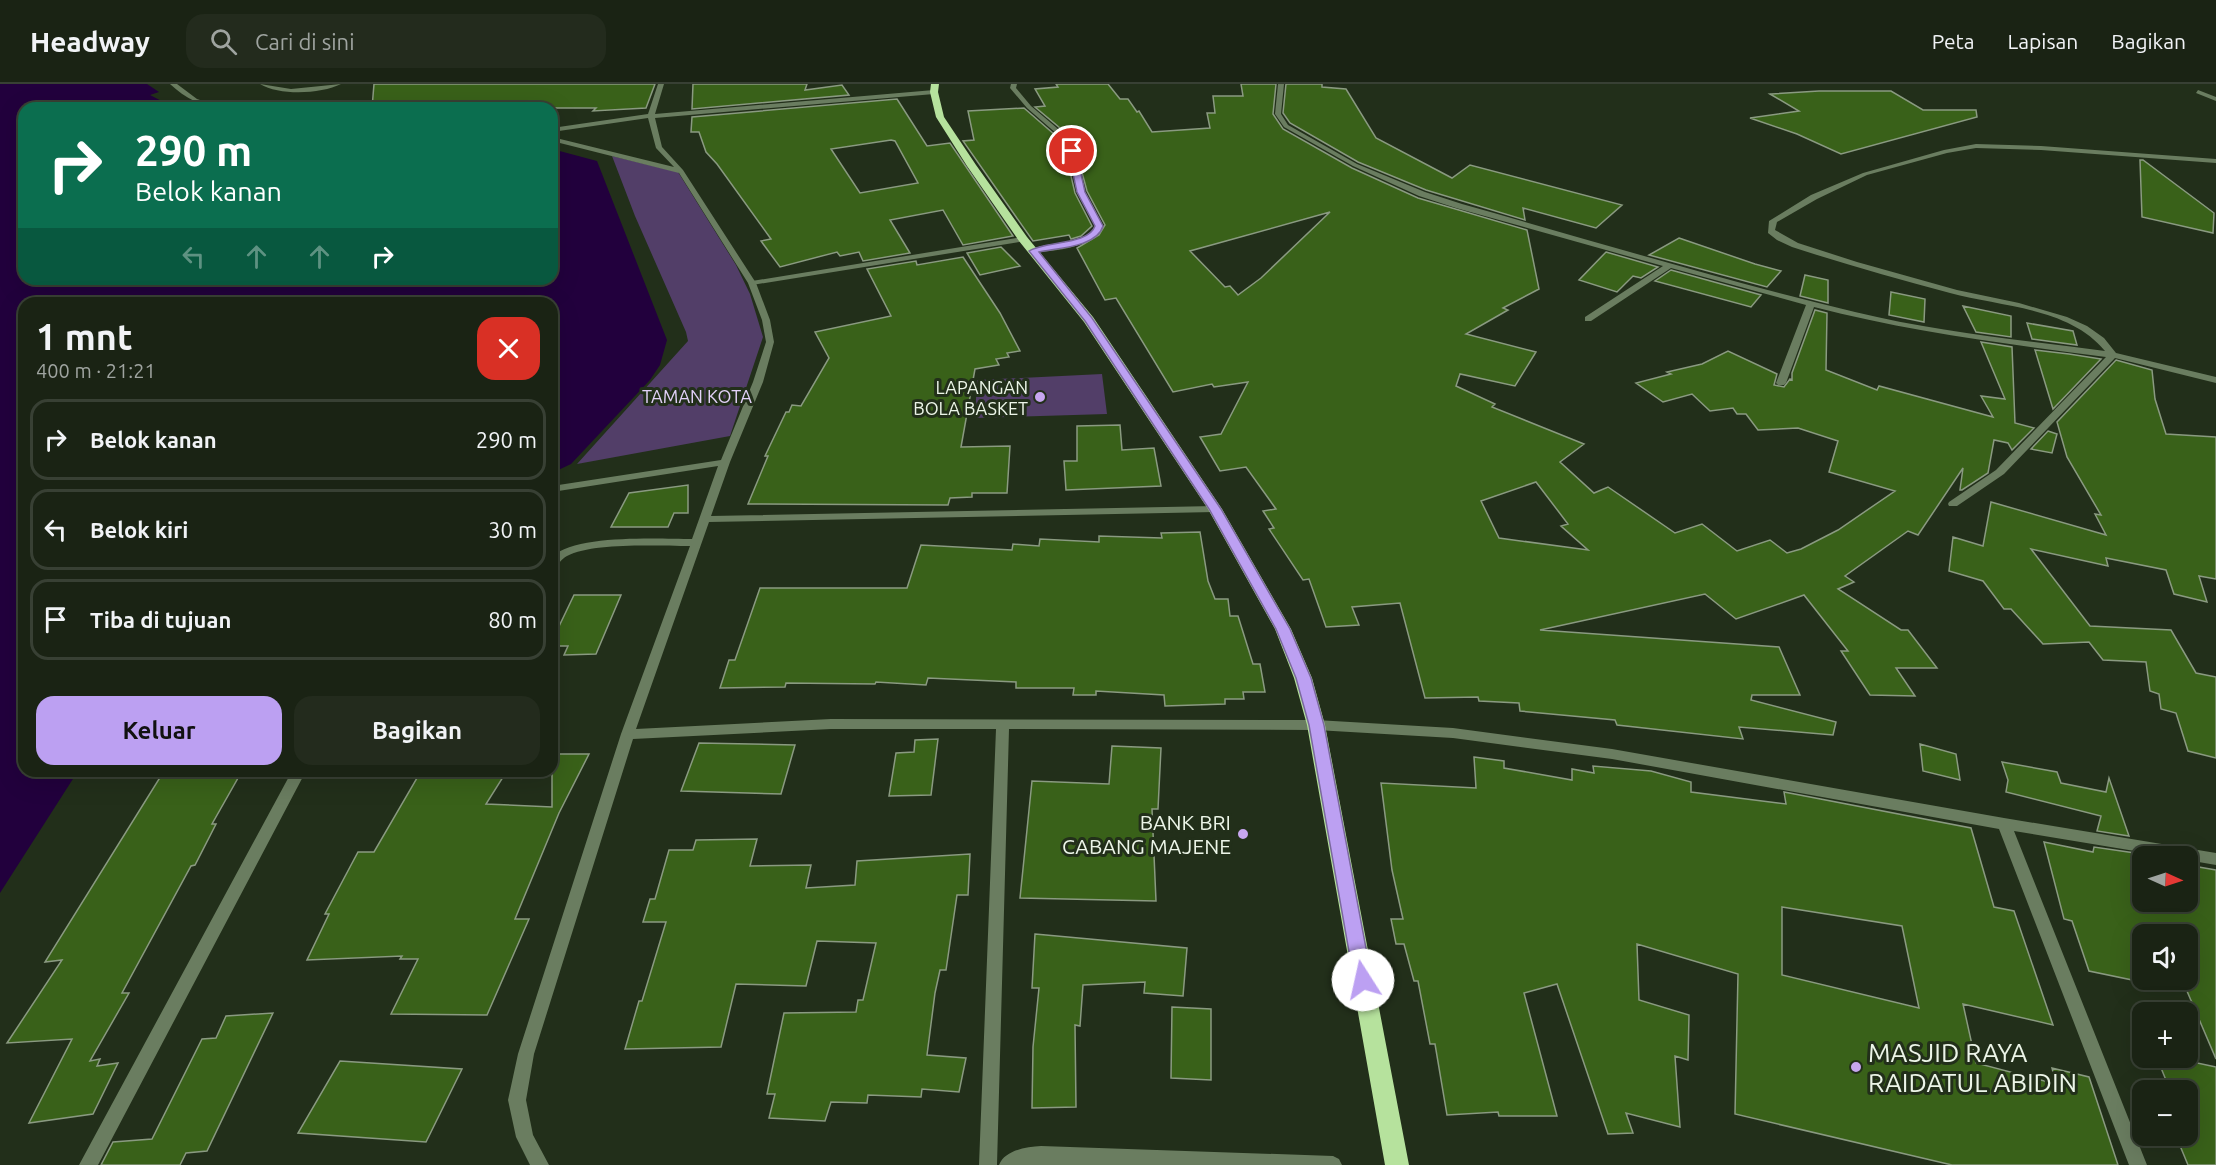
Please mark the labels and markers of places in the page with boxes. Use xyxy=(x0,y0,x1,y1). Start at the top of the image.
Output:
pin xyxy=(1046,125,1097,176)
place label: LAPANGAN BOLA BASKET xyxy=(913,377,1028,418)
marker: LAPANGAN BOLA BASKET xyxy=(1033,390,1047,404)
place label: BANK BRI CABANG MAJENE xyxy=(1062,810,1231,858)
marker: BANK BRI CABANG MAJENE xyxy=(1236,827,1250,841)
place label: MASJID RAYA RAIDATUL ABIDIN xyxy=(1868,1038,2077,1097)
marker: MASJID RAYA RAIDATUL ABIDIN xyxy=(1849,1060,1863,1074)

